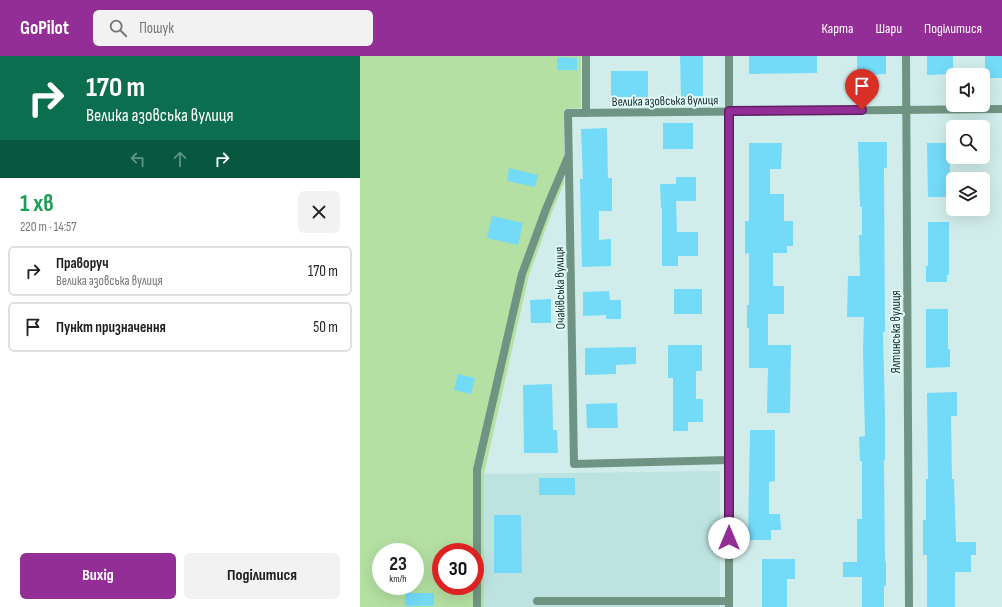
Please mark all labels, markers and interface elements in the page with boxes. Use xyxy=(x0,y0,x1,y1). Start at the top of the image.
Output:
search box xyxy=(93,10,373,46)
text: GoPilot xyxy=(20,17,69,40)
icon: search xyxy=(107,17,129,39)
text: Пошук xyxy=(139,19,174,38)
text: Карта xyxy=(822,20,853,37)
text: Шари xyxy=(875,20,902,37)
text: Поділитися xyxy=(924,20,982,37)
map controls xyxy=(946,68,990,216)
button: sound xyxy=(946,68,990,112)
pin xyxy=(845,69,879,110)
text: 170 m xyxy=(86,71,145,104)
icon: right xyxy=(20,72,72,124)
icon: arrive xyxy=(851,75,873,97)
street label: Велика азовська вулиця xyxy=(612,92,718,110)
text: Велика азовська вулиця xyxy=(86,105,233,126)
button: search xyxy=(946,120,990,164)
icon: left xyxy=(127,148,149,170)
icon: ahead xyxy=(169,148,191,170)
icon: right xyxy=(211,148,233,170)
button: layers xyxy=(946,172,990,216)
text: 1 хв xyxy=(20,189,54,218)
button: close xyxy=(298,191,340,233)
text: 220 m · 14:57 xyxy=(20,219,76,235)
street label: Очаківська вулиця xyxy=(551,247,569,329)
text: Праворуч xyxy=(56,254,109,273)
icon: right xyxy=(22,260,44,282)
text: 170 m xyxy=(308,262,338,281)
text: Велика азовська вулиця xyxy=(56,273,163,289)
street label: Ялтинська вулиця xyxy=(888,291,904,373)
icon: arrive xyxy=(22,316,44,338)
text: Пункт призначення xyxy=(56,318,166,337)
text: 50 m xyxy=(313,318,338,337)
position arrow xyxy=(708,517,750,559)
speed limit sign: 30 xyxy=(432,543,484,595)
text: 23 xyxy=(389,552,407,576)
button: Вихід xyxy=(20,553,176,599)
button: Поділитися xyxy=(184,553,340,599)
text: km/h xyxy=(389,573,407,585)

